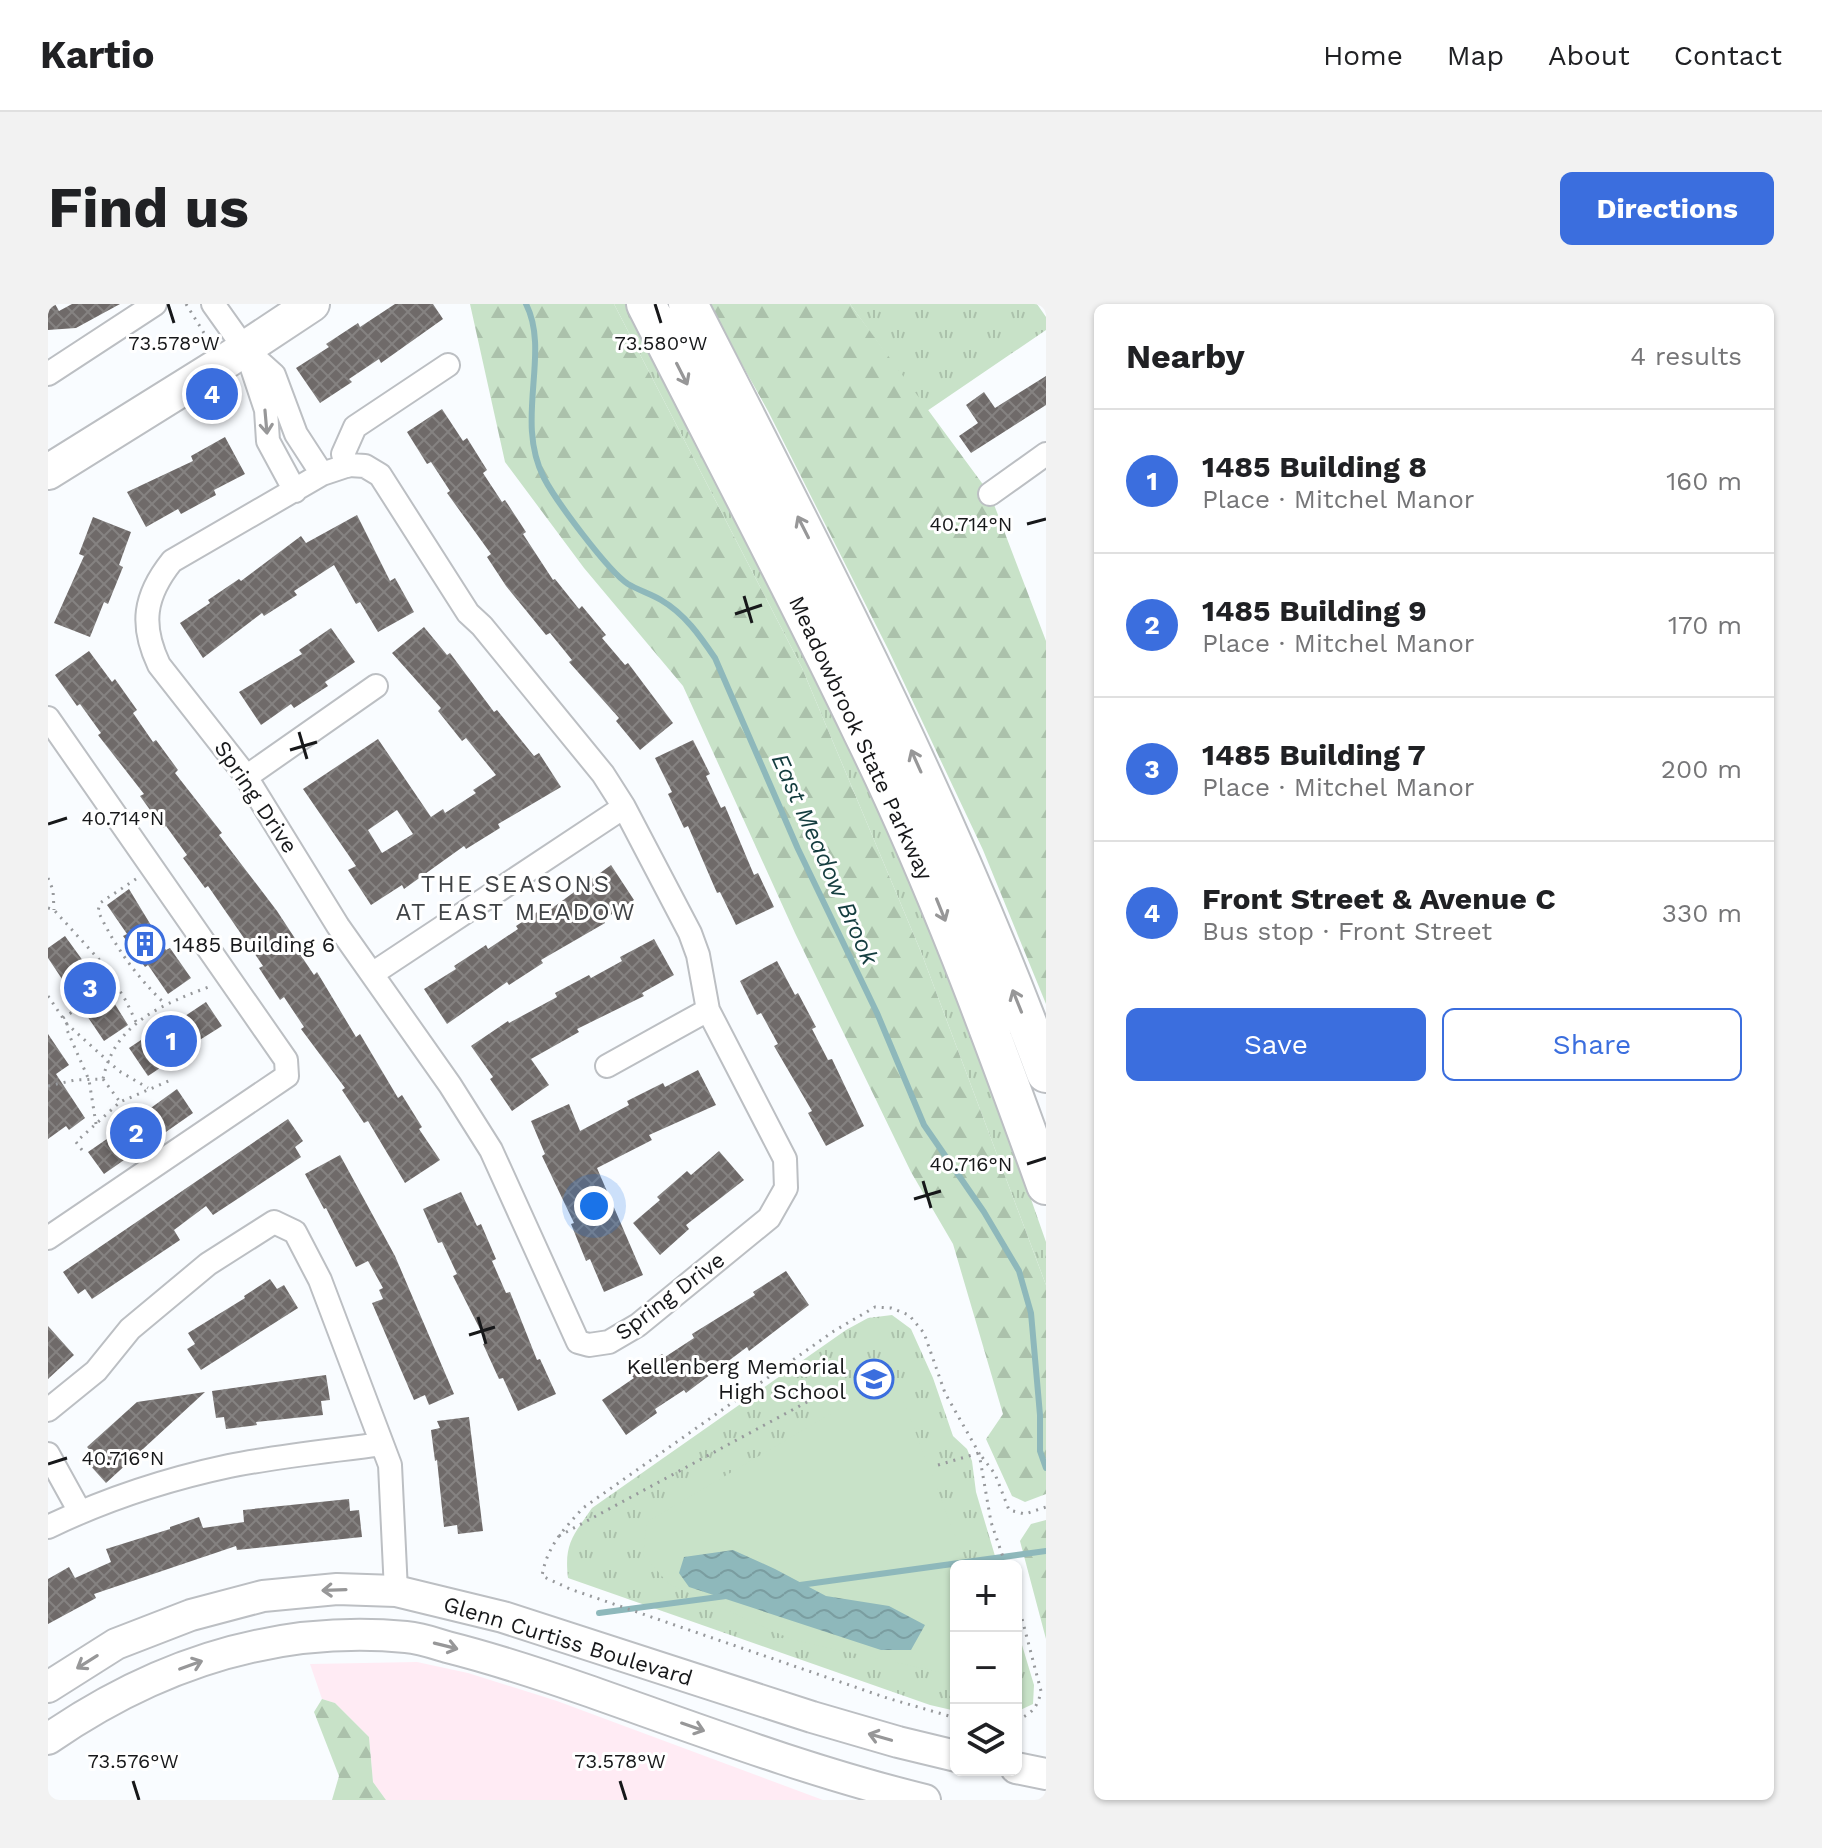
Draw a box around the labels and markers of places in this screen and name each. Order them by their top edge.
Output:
pin: 4 [186,364,238,424]
building icon: 1485 Building 6 [124,923,166,965]
place label: 1485 Building 6 [173,932,335,957]
pin: 3 [64,958,116,1018]
pin: 1 [145,1011,197,1071]
pin: 2 [110,1103,162,1163]
place label: Kellenberg Memorial High School [626,1354,846,1404]
school or university icon: Kellenberg Memorial High School [853,1358,895,1400]

